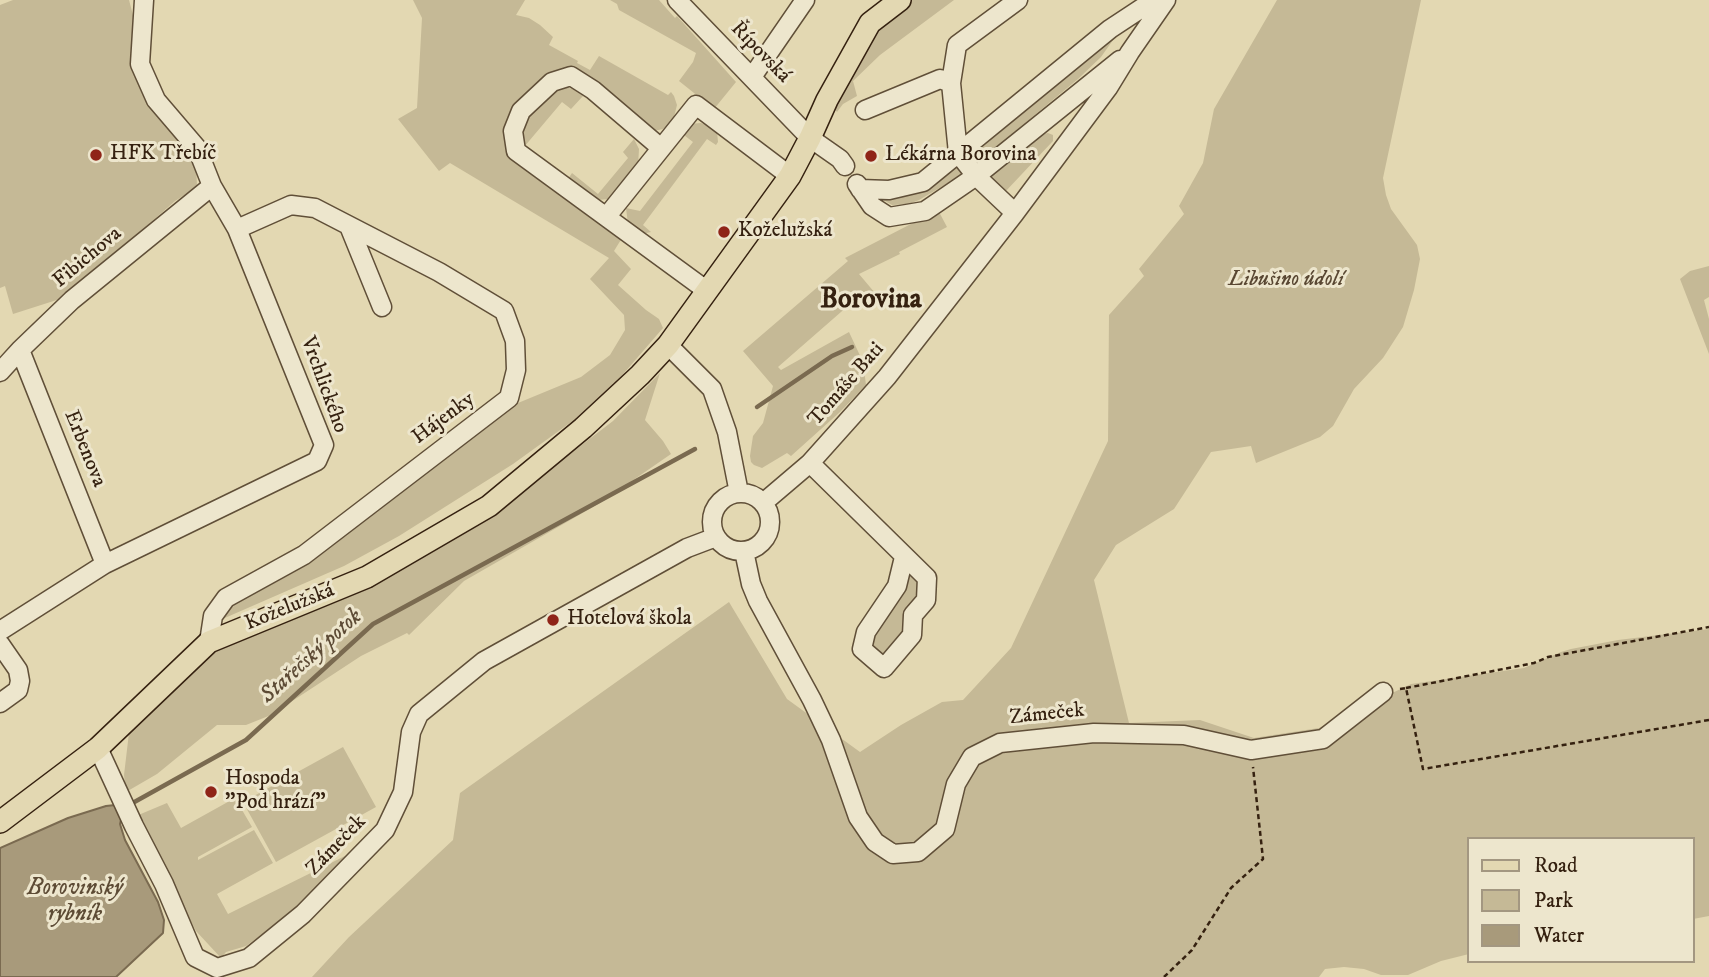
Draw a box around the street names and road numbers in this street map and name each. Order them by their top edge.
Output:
street label: Řípovská [725,17,795,89]
street label: Fibichova [49,222,127,294]
street label: Vrchlického [294,333,352,437]
street label: Tomáše Bati [804,338,890,432]
street label: Hájenky [408,387,480,451]
street label: Erbenova [57,407,111,491]
street label: Koželužská [242,579,338,637]
street label: Zámeček [1008,699,1086,731]
street label: Zámeček [302,810,372,882]

